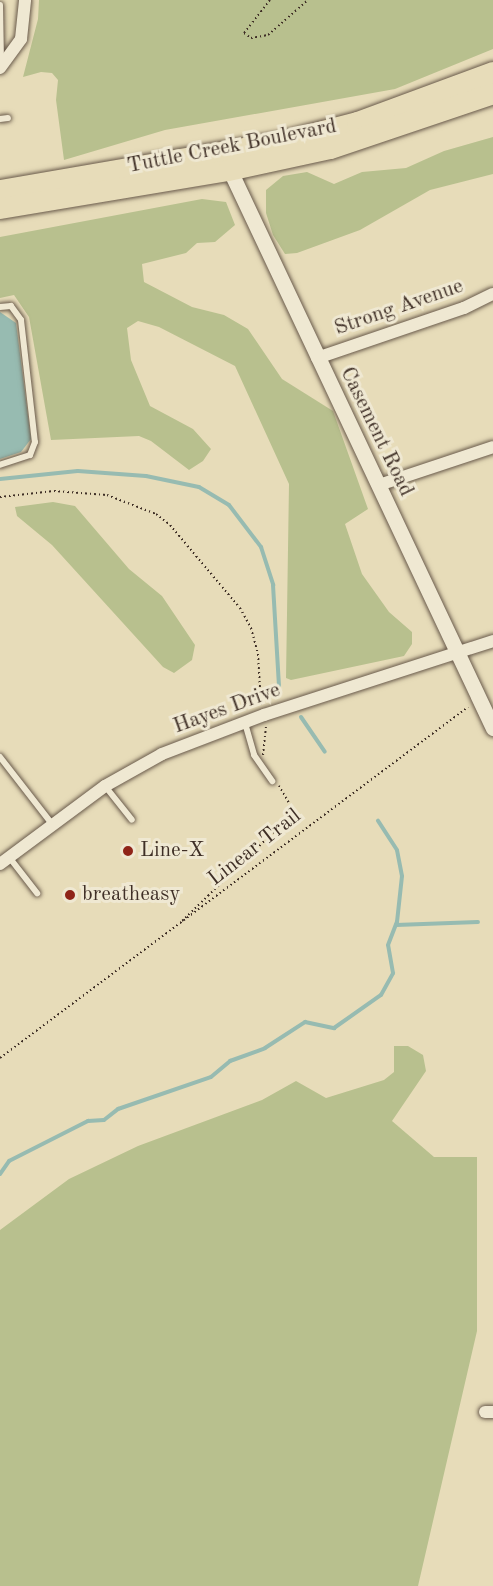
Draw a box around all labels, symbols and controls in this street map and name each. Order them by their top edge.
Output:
street label: Tuttle Creek Boulevard [125,114,339,180]
street label: Strong Avenue [331,274,467,342]
street label: Casement Road [334,363,418,501]
street label: Hayes Drive [170,678,284,740]
street label: Linear Trail [204,804,306,892]
place label: Line-X [140,838,204,864]
marker: Line-X [121,844,135,858]
place label: breatheasy [82,882,180,908]
marker: breatheasy [63,888,77,902]

